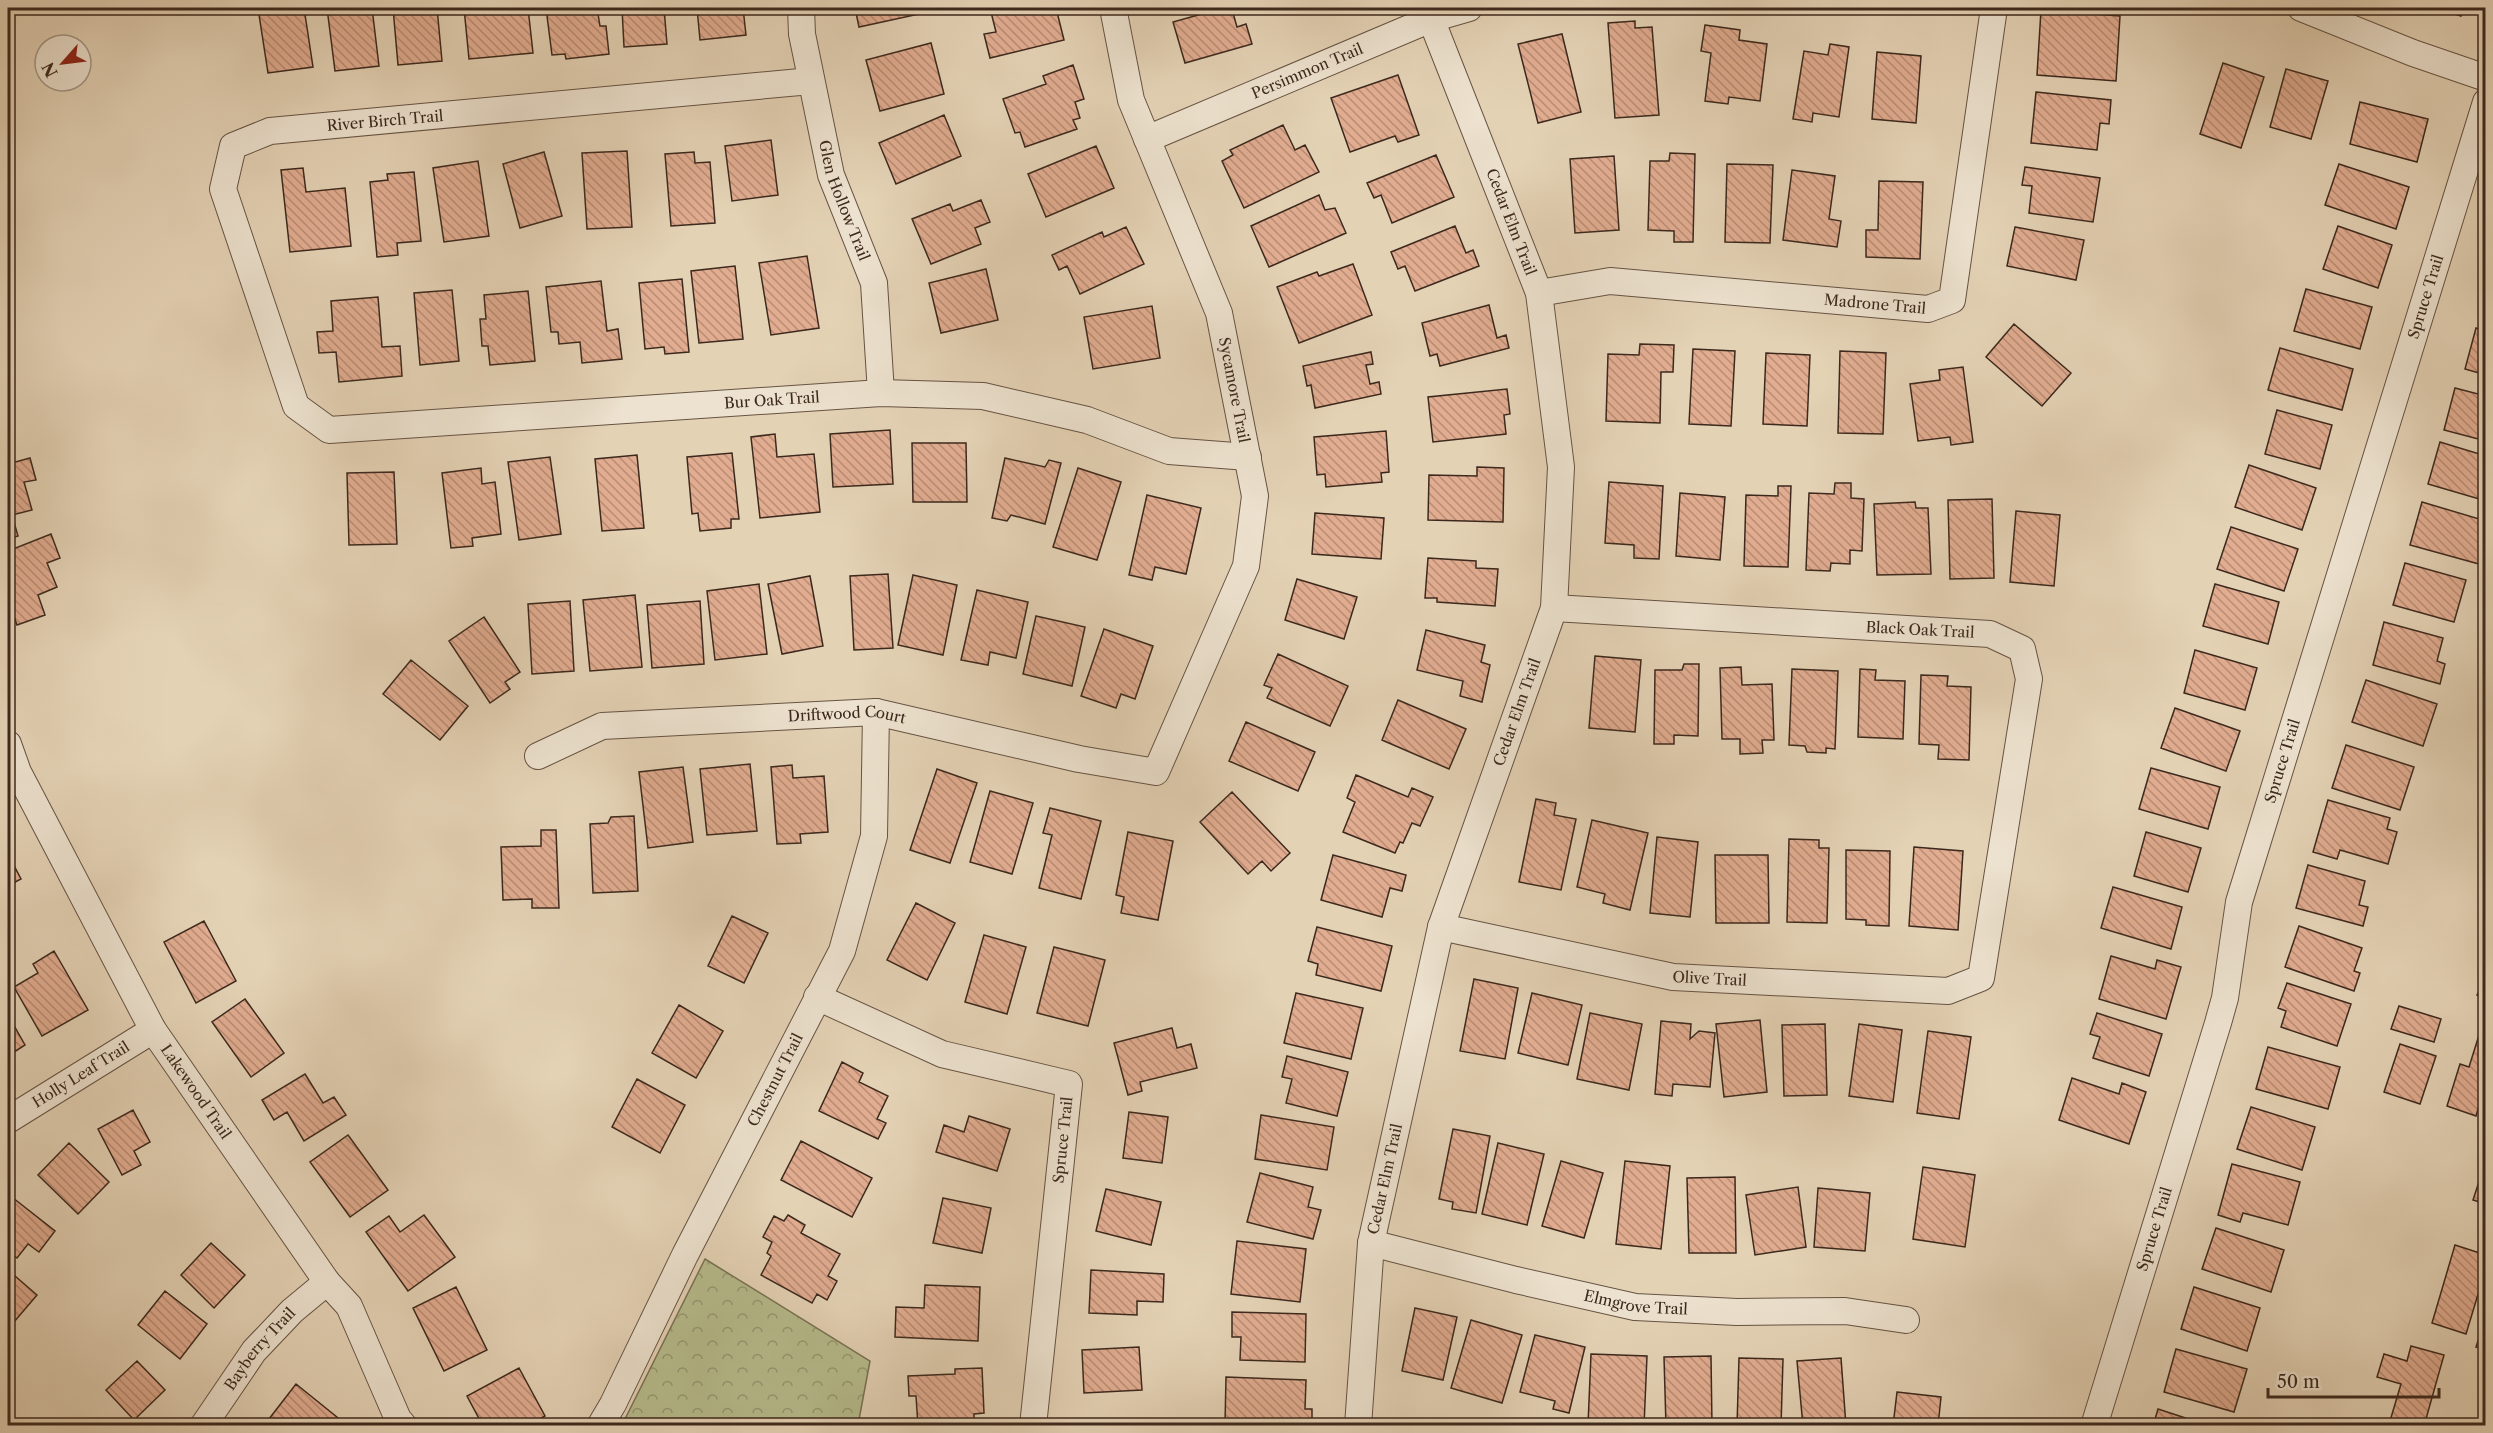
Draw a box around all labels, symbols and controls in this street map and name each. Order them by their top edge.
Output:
north arrow [33,33,93,93]
street label: Persimmon Trail [1249,39,1366,103]
text: N [38,59,62,81]
street label: River Birch Trail [326,106,445,135]
street label: Glen Hollow Trail [815,138,874,264]
street label: Cedar Elm Trail [1482,166,1541,278]
street label: Spruce Trail [2403,252,2447,341]
street label: Madrone Trail [1823,290,1927,318]
street label: Sycamore Trail [1215,335,1254,445]
street label: Bur Oak Trail [723,387,821,412]
street label: Black Oak Trail [1865,617,1975,642]
street label: Cedar Elm Trail [1489,655,1545,768]
street label: Driftwood Court [787,702,908,728]
street label: Spruce Trail [2260,716,2304,805]
street label: Olive Trail [1672,967,1748,990]
street label: Chestnut Trail [743,1030,807,1130]
street label: Holly Leaf Trail [29,1037,133,1112]
street label: Lakewood Trail [157,1041,236,1143]
street label: Spruce Trail [1049,1095,1077,1184]
street label: Cedar Elm Trail [1363,1121,1406,1236]
street label: Spruce Trail [2132,1184,2176,1273]
street label: Elmgrove Trail [1582,1286,1689,1319]
street label: Bayberry Trail [220,1303,300,1394]
scale bar [2268,1361,2439,1399]
text: 50 m [2277,1371,2320,1393]

